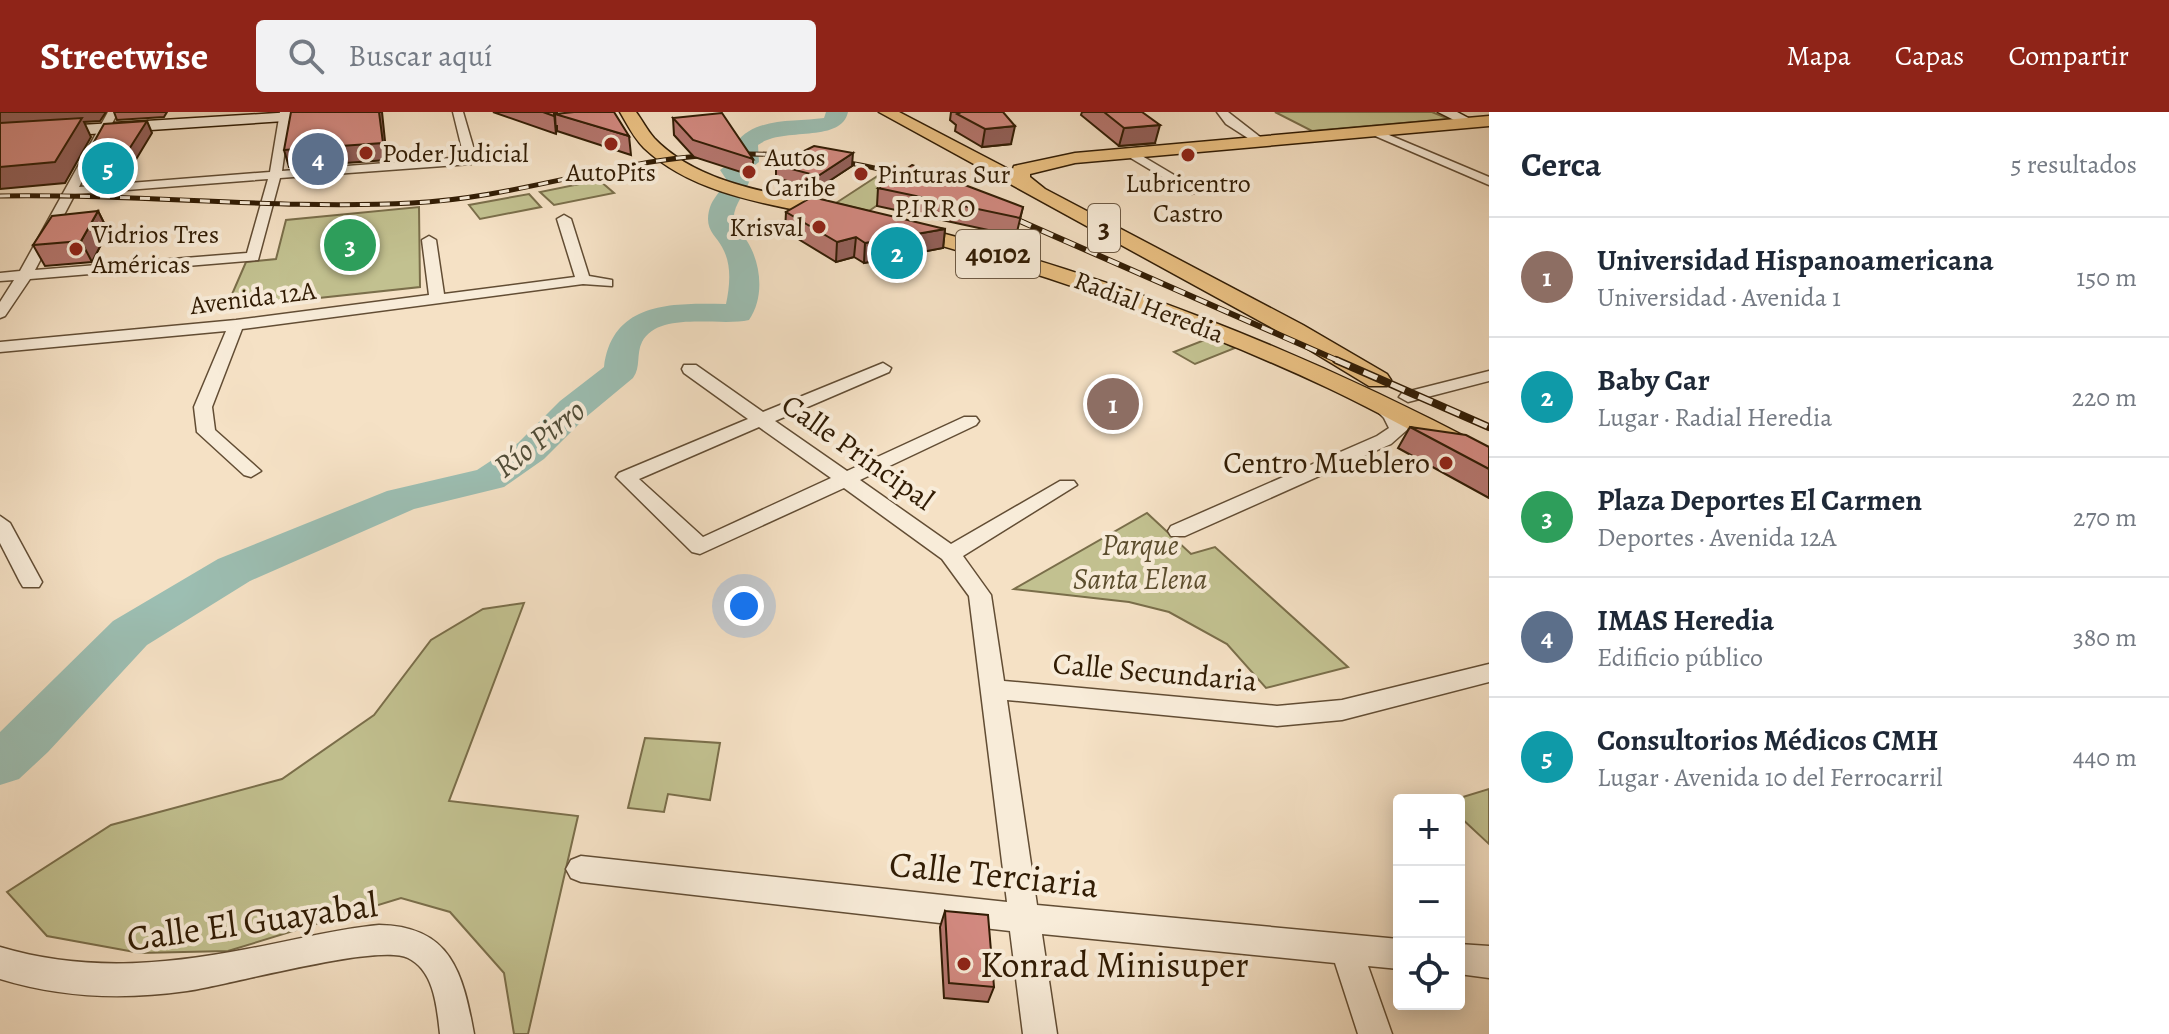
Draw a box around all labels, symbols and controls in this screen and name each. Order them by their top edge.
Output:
search box [256,20,816,92]
text: Streetwise [40,30,208,82]
icon: search [284,34,328,78]
text: Buscar aquí [348,36,492,76]
text: Mapa [1786,37,1851,75]
text: Capas [1895,37,1964,75]
text: Compartir [2008,37,2129,75]
pin: 4 [292,129,344,189]
marker: AutoPits [602,135,620,153]
place label: Poder Judicial [382,136,529,171]
pin: 5 [82,138,134,198]
place label: Autos Caribe [764,140,836,205]
text: Cerca [1521,141,1602,188]
marker: Poder Judicial [357,144,375,162]
marker: Lubricentro Castro [1179,146,1197,164]
text: 5 resultados [2010,147,2137,182]
place label: AutoPits [565,155,656,190]
place label: Pinturas Sur [877,157,1011,192]
marker: Autos Caribe [740,163,758,181]
marker: Pinturas Sur [852,165,870,183]
place label: Lubricentro Castro [1125,166,1251,231]
district label: PIRRO [894,191,978,226]
road number: 3 [1088,204,1120,252]
place label: Krisval [729,210,803,245]
pin: 3 [324,215,376,275]
place label: Vidrios Tres Américas [91,217,219,282]
marker: Krisval [810,218,828,236]
pin: 2 [871,223,923,283]
road number: 40102 [956,230,1040,278]
marker: Vidrios Tres Américas [67,240,85,258]
text: Universidad Hispanoamericana [1597,240,1994,280]
text: 1 [1542,260,1552,295]
text: 150 m [2076,260,2137,295]
street label: Radial Heredia [1069,262,1229,352]
street label: Avenida 12A [187,273,319,323]
text: Universidad · Avenida 1 [1597,280,1841,315]
text: Baby Car [1597,360,1710,400]
pin: 1 [1087,374,1139,434]
text: 2 [1541,380,1553,415]
text: 220 m [2072,380,2137,415]
street label: Calle Principal [774,385,942,519]
water label: Río Pirro [484,388,594,488]
text: Lugar · Radial Heredia [1597,400,1832,435]
place label: Centro Mueblero [1223,443,1430,483]
marker: Centro Mueblero [1437,454,1455,472]
text: Plaza Deportes El Carmen [1597,480,1922,520]
text: 3 [1541,500,1553,535]
text: 270 m [2073,500,2137,535]
text: Deportes · Avenida 12A [1597,520,1836,555]
park label: Parque Santa Elena [1073,525,1207,599]
your location [724,586,764,626]
text: IMAS Heredia [1597,600,1774,640]
text: 4 [1541,620,1553,655]
text: 380 m [2073,620,2137,655]
text: Edificio público [1597,640,1763,675]
street label: Calle Secundaria [1051,643,1259,701]
text: Consultorios Médicos CMH [1597,720,1938,760]
text: 5 [1541,740,1553,775]
text: 440 m [2073,740,2137,775]
text: Lugar · Avenida 10 del Ferrocarril [1597,760,1943,795]
map controls [1393,794,1465,1010]
button: + [1393,794,1465,866]
street label: Calle Terciaria [887,839,1101,909]
button: − [1393,866,1465,938]
street label: Calle El Guayabal [124,879,381,963]
button: locate [1393,938,1465,1010]
place label: Konrad Minisuper [980,940,1249,989]
marker: Konrad Minisuper [955,955,973,973]

